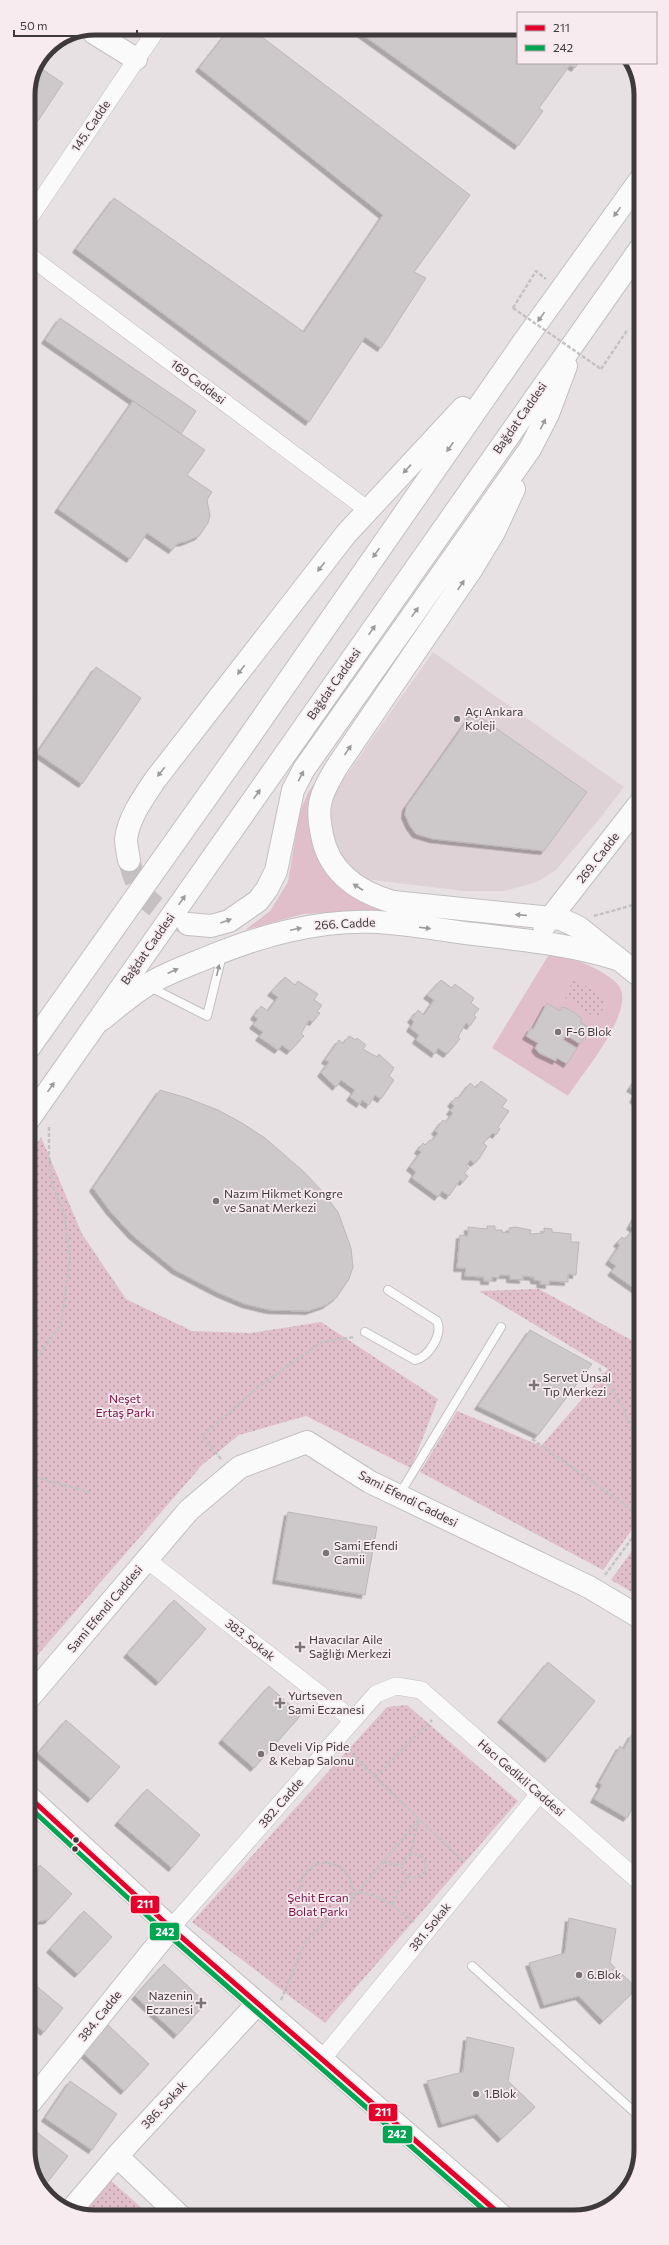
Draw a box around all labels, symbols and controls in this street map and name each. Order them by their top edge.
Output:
scale bar [14,12,137,38]
legend [517,12,657,64]
text: 50 m [20,18,48,32]
text: 211 [553,20,570,34]
text: 242 [553,40,573,54]
street label: 145. Cadde [68,97,112,154]
one-way arrow [613,206,621,217]
one-way arrow [537,312,545,322]
street label: 169 Caddesi [168,356,229,406]
street label: Bağdat Caddesi [489,379,549,456]
one-way arrow [540,418,546,430]
one-way arrow [446,441,454,452]
one-way arrow [402,464,411,474]
one-way arrow [372,548,380,559]
one-way arrow [317,562,325,573]
one-way arrow [457,580,465,590]
one-way arrow [411,607,419,618]
one-way arrow [368,625,376,635]
street label: Bağdat Caddesi [303,645,363,722]
one-way arrow [237,664,246,675]
place label: Açı Ankara Koleji [465,704,523,732]
marker: Açı Ankara Koleji [452,714,462,724]
one-way arrow [344,745,352,755]
one-way arrow [157,767,166,778]
one-way arrow [297,770,304,782]
one-way arrow [253,789,261,799]
street label: 269. Cadde [573,829,621,886]
one-way arrow [353,883,363,891]
one-way arrow [178,895,186,906]
street label: Bağdat Caddesi [117,910,177,987]
one-way arrow [515,912,527,919]
street label: 266. Cadde [314,914,376,932]
one-way arrow [220,918,232,924]
one-way arrow [419,925,431,931]
one-way arrow [290,926,302,932]
one-way arrow [216,963,222,976]
one-way arrow [168,968,179,974]
place label: F-6 Blok [566,1024,612,1038]
marker: F-6 Blok [553,1027,563,1037]
one-way arrow [47,1082,55,1092]
place label: Nazım Hikmet Kongre ve Sanat Merkezi [224,1186,343,1214]
marker: Nazım Hikmet Kongre ve Sanat Merkezi [211,1196,221,1206]
place label: Servet Ünsal Tıp Merkezi [543,1370,611,1398]
marker: Servet Ünsal Tıp Merkezi [528,1379,540,1391]
park label: Neşet Ertaş Parkı [95,1391,155,1419]
street label: Sami Efendi Caddesi [357,1467,460,1529]
place label: Sami Efendi Camii [334,1538,398,1566]
marker: Sami Efendi Camii [321,1548,331,1558]
street label: Sami Efendi Caddesi [64,1562,145,1655]
street label: 383. Sokak [223,1615,279,1663]
place label: Havacılar Aile Sağlığı Merkezi [309,1632,391,1660]
marker: Havacılar Aile Sağlığı Merkezi [294,1641,306,1653]
place label: Yurtseven Sami Eczanesi [288,1688,364,1716]
marker: Yurtseven Sami Eczanesi [275,1698,285,1708]
street label: Hacı Gedikli Caddesi [476,1736,568,1819]
place label: Develi Vip Pide & Kebap Salonu [269,1739,354,1767]
marker: Develi Vip Pide & Kebap Salonu [256,1749,266,1759]
street label: 382. Cadde [255,1775,305,1830]
unlabelled marker [71,1835,81,1845]
unlabelled marker [70,1844,80,1854]
park label: Şehit Ercan Bolat Parkı [287,1890,349,1918]
line badge: 211 [130,1895,160,1914]
text: 211 [137,1897,153,1910]
street label: 381. Sokak [406,1899,453,1953]
line badge: 242 [149,1922,180,1941]
text: 242 [155,1925,175,1938]
place label: 6.Blok [587,1967,622,1981]
marker: 6.Blok [574,1970,584,1980]
street label: 384. Cadde [75,1987,124,2044]
place label: Nazenin Eczanesi [146,1988,193,2016]
marker: Nazenin Eczanesi [196,1998,206,2008]
street label: 386. Sokak [138,2077,189,2131]
place label: 1.Blok [484,2086,517,2100]
marker: 1.Blok [471,2089,481,2099]
line badge: 211 [368,2103,398,2122]
text: 211 [375,2105,391,2118]
line badge: 242 [382,2125,413,2144]
text: 242 [387,2127,407,2140]

